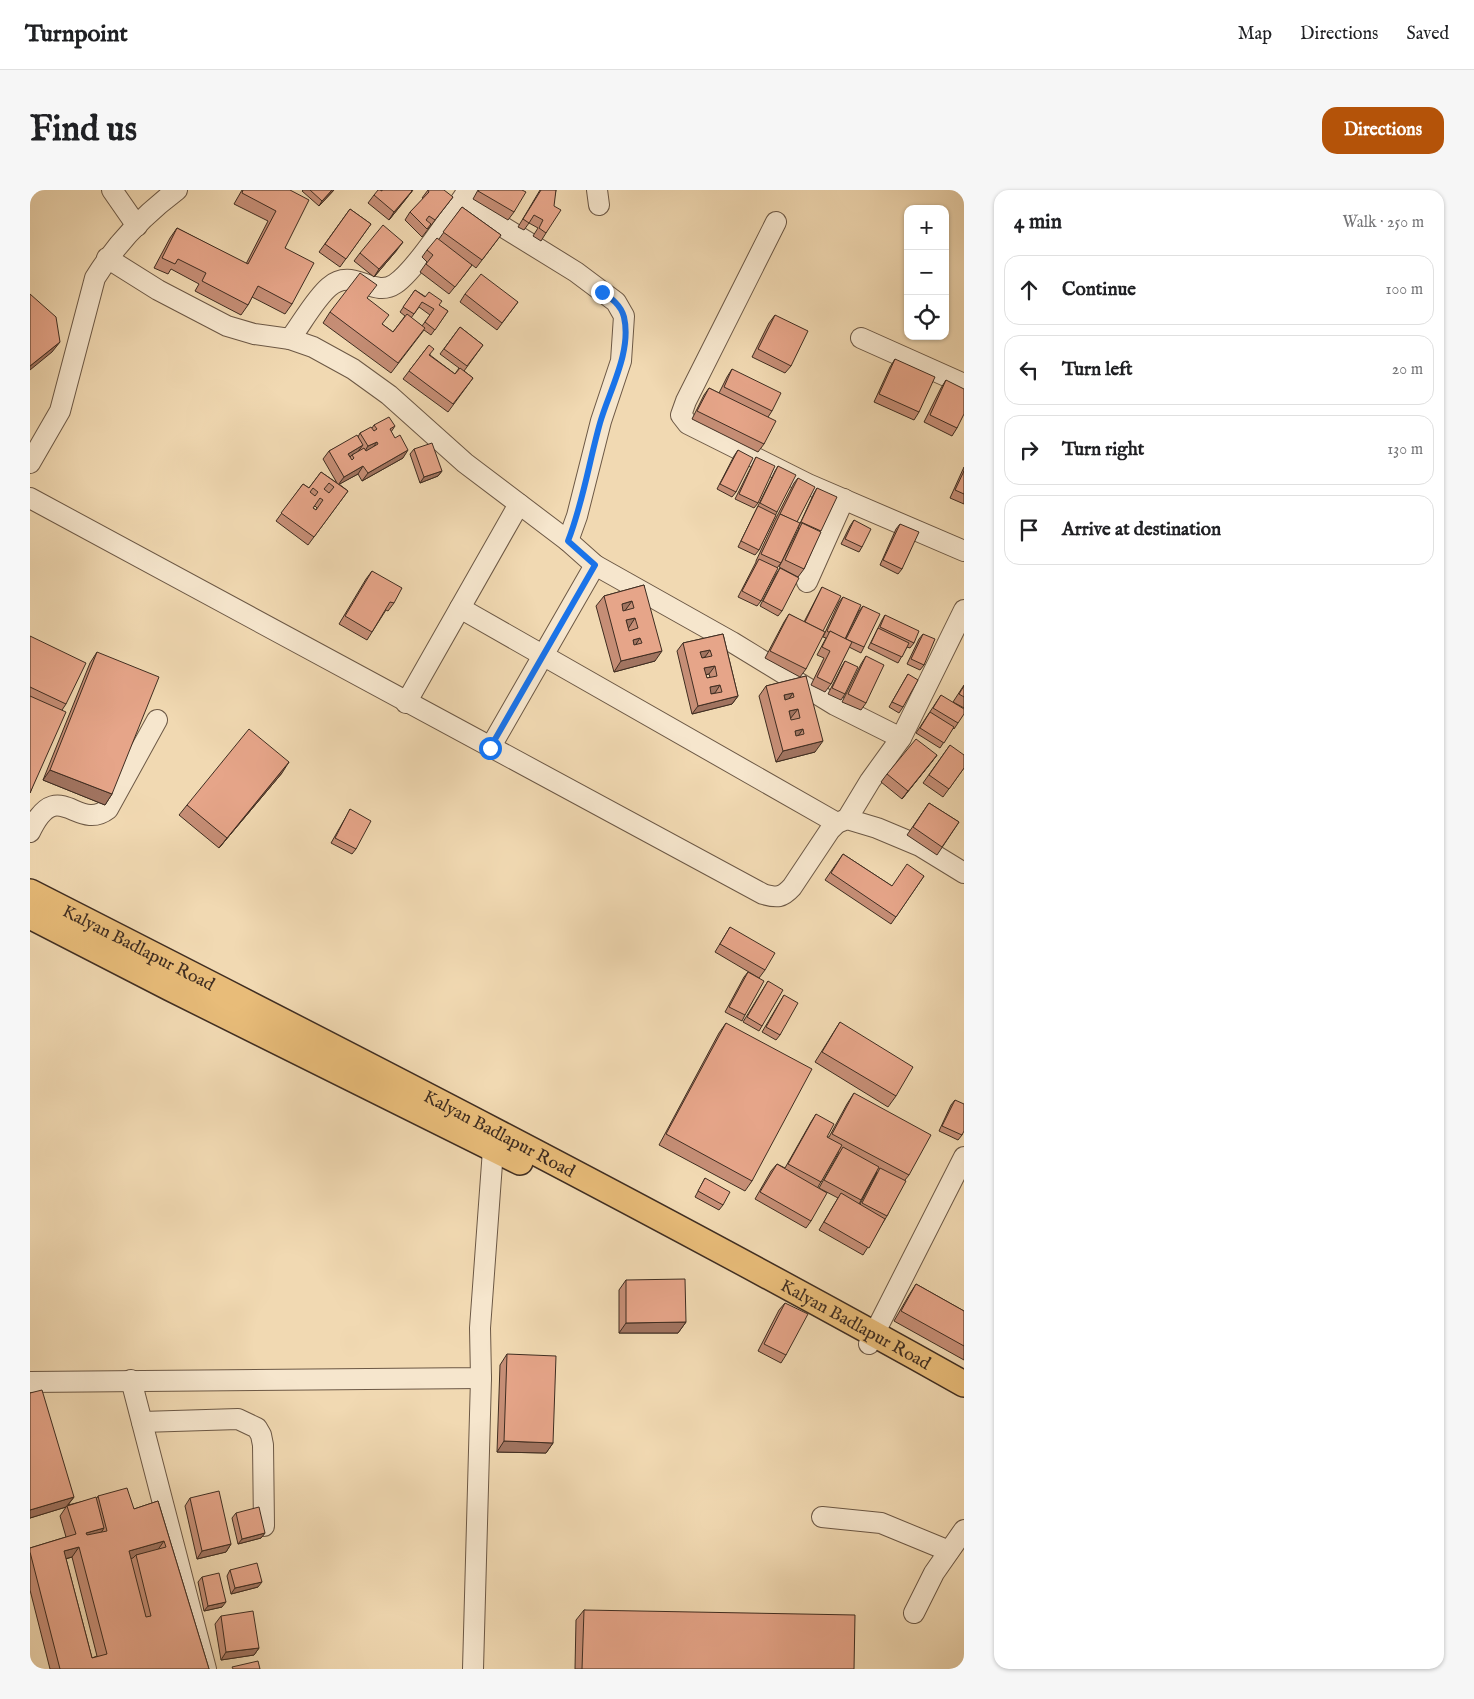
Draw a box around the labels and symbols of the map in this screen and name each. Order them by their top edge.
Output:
route end [591,281,614,304]
route start [479,737,502,760]
street label: Kalyan Badlapur Road [58,900,218,997]
street label: Kalyan Badlapur Road [419,1086,579,1184]
street label: Kalyan Badlapur Road [776,1275,934,1376]

